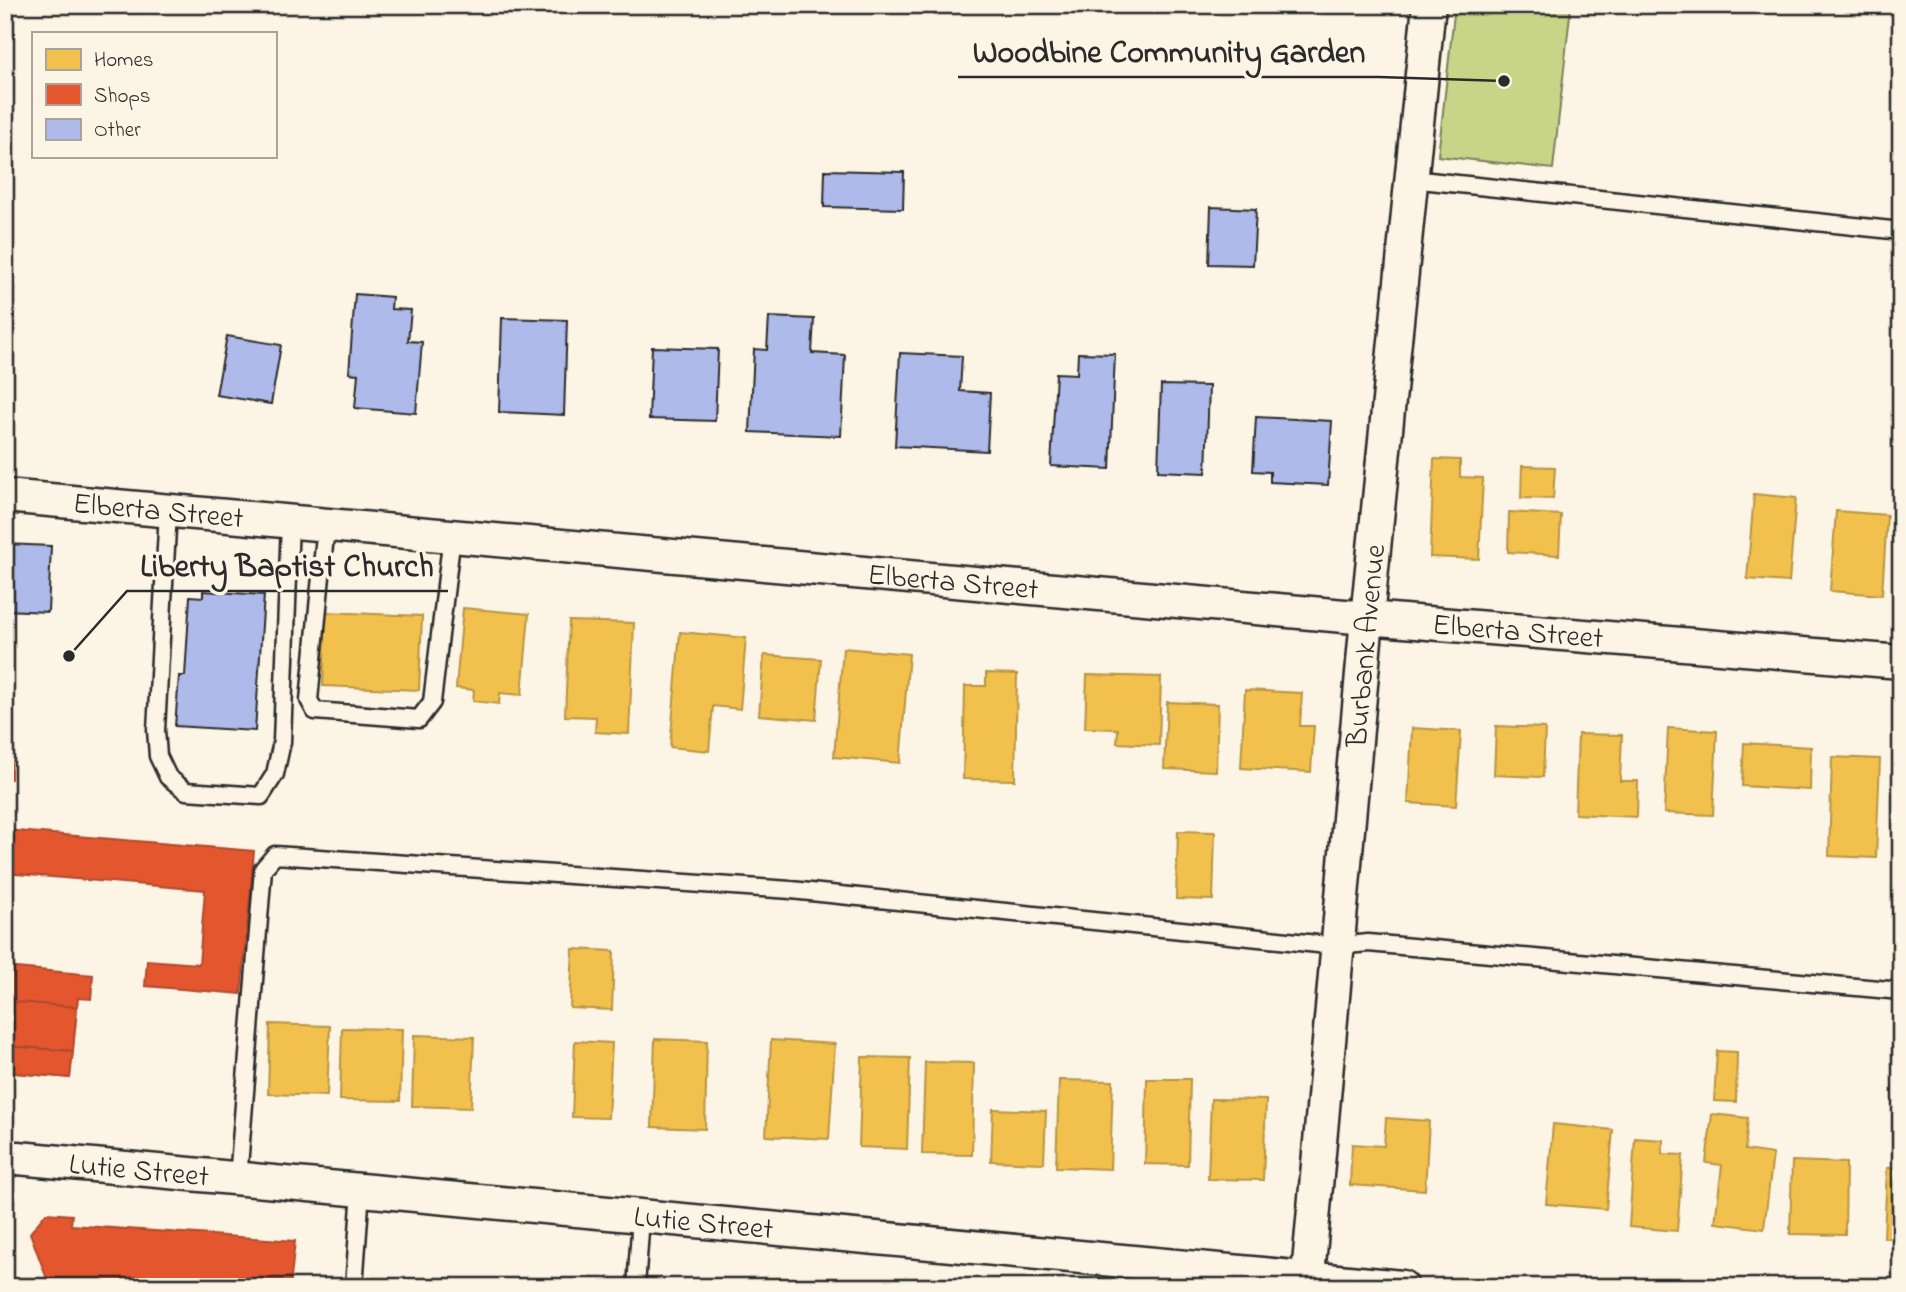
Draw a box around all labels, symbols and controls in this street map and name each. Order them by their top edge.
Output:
callout: Woodbine Community Garden [958,24,1379,77]
text: Woodbine Community Garden [973,31,1365,79]
legend [32,32,276,158]
text: Homes [94,46,154,76]
text: Shops [94,82,151,112]
text: Other [94,116,141,146]
street label: Elberta Street [71,483,245,542]
callout: Liberty Baptist Church [127,538,448,591]
street label: Burbank Avenue [1336,542,1399,750]
text: Liberty Baptist Church [140,545,434,593]
street label: Elberta Street [866,554,1040,613]
street label: Elberta Street [1431,604,1605,662]
street label: Lutie Street [67,1144,211,1201]
street label: Lutie Street [632,1196,775,1253]

